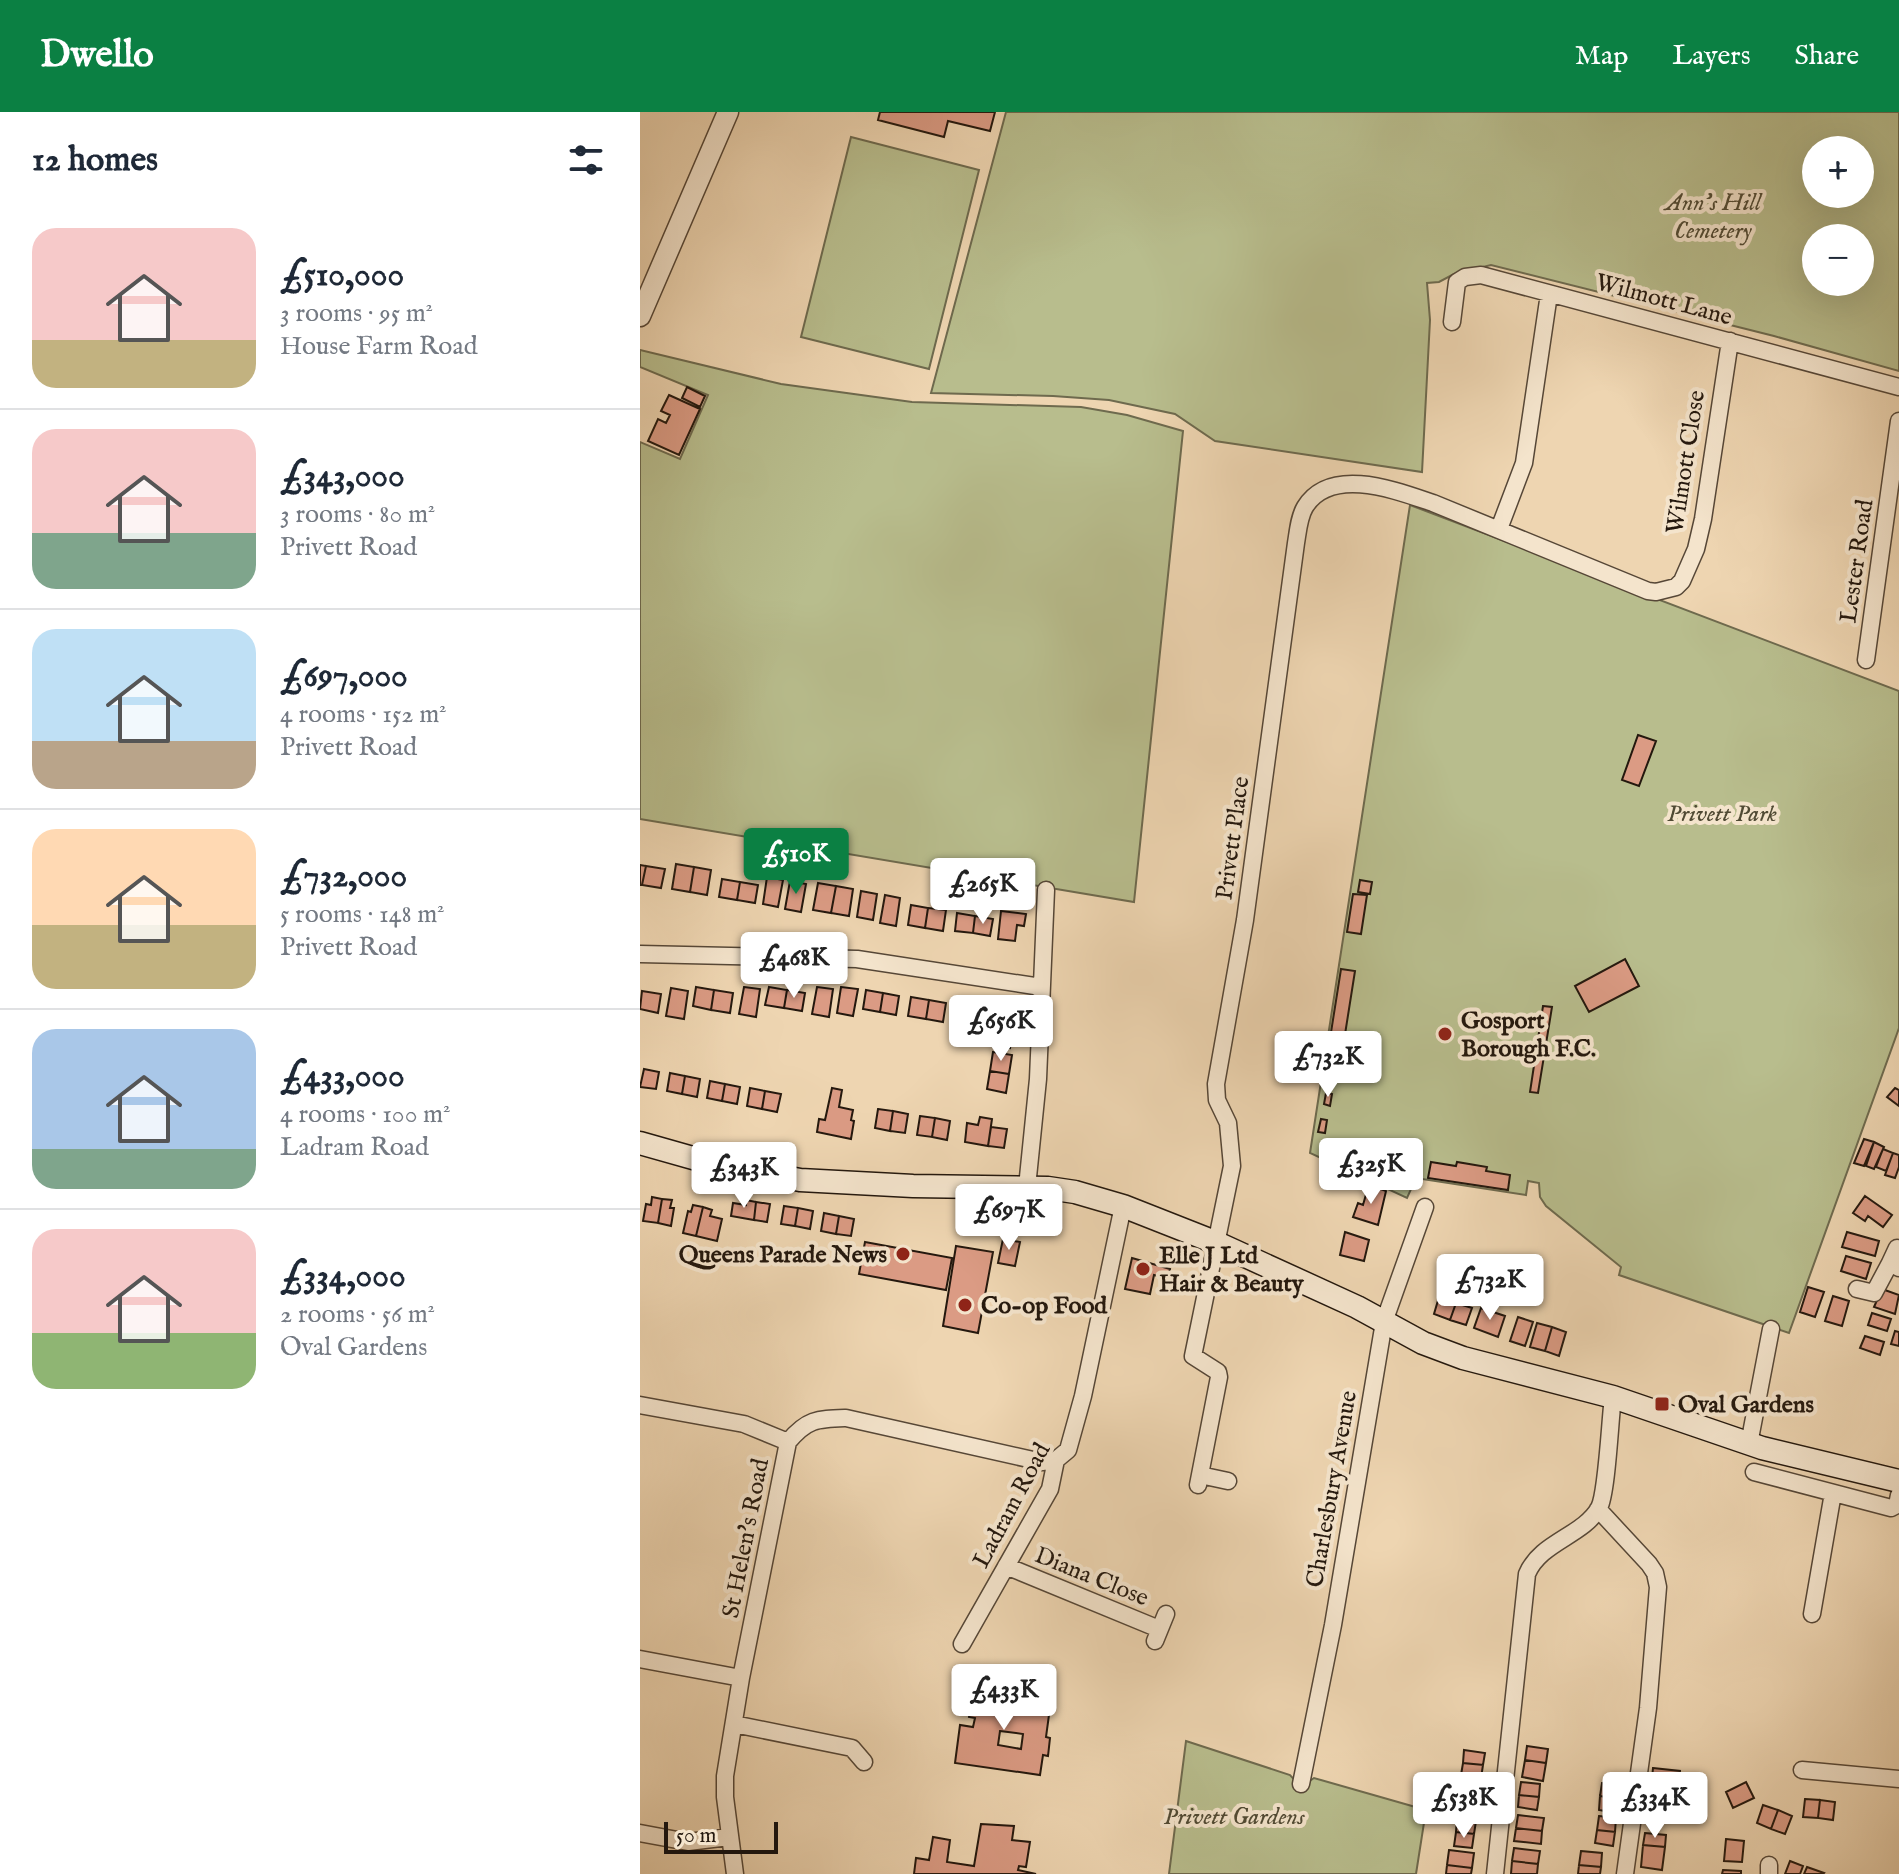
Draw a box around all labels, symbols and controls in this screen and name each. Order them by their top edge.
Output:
text: Dwello [40,32,154,80]
text: Map [1575,39,1628,74]
text: Layers [1672,39,1751,74]
text: Share [1795,39,1859,74]
map controls [1802,136,1874,296]
button: + [1802,136,1874,208]
icon: filters [564,138,608,182]
text: 12 homes [32,139,158,182]
park label: Ann's Hill Cemetery [1662,188,1763,247]
button: − [1802,224,1874,296]
text: £510,000 [280,254,404,297]
icon: home [96,260,192,356]
street label: Wilmott Lane [1592,267,1735,334]
text: 3 rooms · 95 m² [280,297,433,330]
text: House Farm Road [280,330,478,363]
street label: Wilmott Close [1660,388,1713,536]
text: £343,000 [280,455,405,498]
icon: home [96,461,192,557]
street label: Lester Road [1833,497,1882,625]
text: 3 rooms · 80 m² [280,498,435,531]
text: Privett Road [280,531,417,564]
text: £697,000 [280,655,408,698]
icon: home [96,661,192,757]
text: 4 rooms · 152 m² [280,698,447,731]
text: Privett Road [280,731,417,764]
street label: Privett Place [1209,774,1257,902]
park label: Privett Park [1667,799,1777,830]
pin: £510K [740,828,852,896]
text: £510K [762,837,830,870]
text: £732,000 [280,855,407,898]
pin: £265K [927,858,1039,926]
icon: home [96,861,192,957]
text: £265K [948,867,1018,900]
text: 5 rooms · 148 m² [280,898,445,931]
text: Privett Road [280,931,417,964]
pin: £468K [738,932,850,1000]
text: £468K [759,941,829,974]
pin: £656K [945,995,1057,1063]
text: £656K [967,1004,1035,1037]
place label: Gosport Borough F.C. [1461,1006,1596,1065]
marker: Gosport Borough F.C. [1436,1025,1454,1043]
pin: £732K [1272,1031,1384,1099]
text: £732K [1293,1040,1363,1073]
text: £433,000 [280,1055,405,1098]
icon: home [96,1061,192,1157]
text: 4 rooms · 100 m² [280,1098,450,1131]
text: Ladram Road [280,1131,429,1164]
pin: £325K [1315,1138,1427,1206]
pin: £343K [688,1142,800,1210]
text: £325K [1337,1147,1405,1180]
text: £343K [710,1151,778,1184]
pin: £697K [953,1184,1065,1252]
text: £697K [973,1193,1045,1226]
place label: Queens Parade News [679,1240,888,1271]
place label: Elle J Ltd Hair & Beauty [1159,1241,1305,1300]
marker: Queens Parade News [894,1245,912,1263]
pin: £732K [1434,1254,1546,1322]
text: £334,000 [280,1255,406,1298]
marker: Elle J Ltd Hair & Beauty [1134,1260,1152,1278]
icon: home [96,1261,192,1357]
text: £732K [1455,1263,1525,1296]
place label: Co-op Food [981,1291,1108,1322]
marker: Co-op Food [956,1296,974,1314]
text: 2 rooms · 56 m² [280,1298,435,1331]
text: Oval Gardens [280,1331,427,1364]
street label: Charlesbury Avenue [1300,1388,1365,1590]
place label: Oval Gardens [1678,1390,1815,1421]
marker: Oval Gardens [1653,1395,1671,1413]
street label: Ladram Road [966,1438,1058,1574]
street label: St Helen's Road [716,1456,777,1621]
street label: Diana Close [1030,1540,1153,1614]
pin: £433K [948,1664,1060,1732]
text: £433K [970,1673,1038,1706]
pin: £538K [1408,1772,1520,1840]
pin: £334K [1599,1772,1711,1840]
text: £538K [1431,1781,1497,1814]
text: £334K [1621,1781,1689,1814]
park label: Privett Gardens [1163,1802,1306,1833]
scale bar [664,1818,778,1854]
text: 50 m [676,1822,717,1850]

